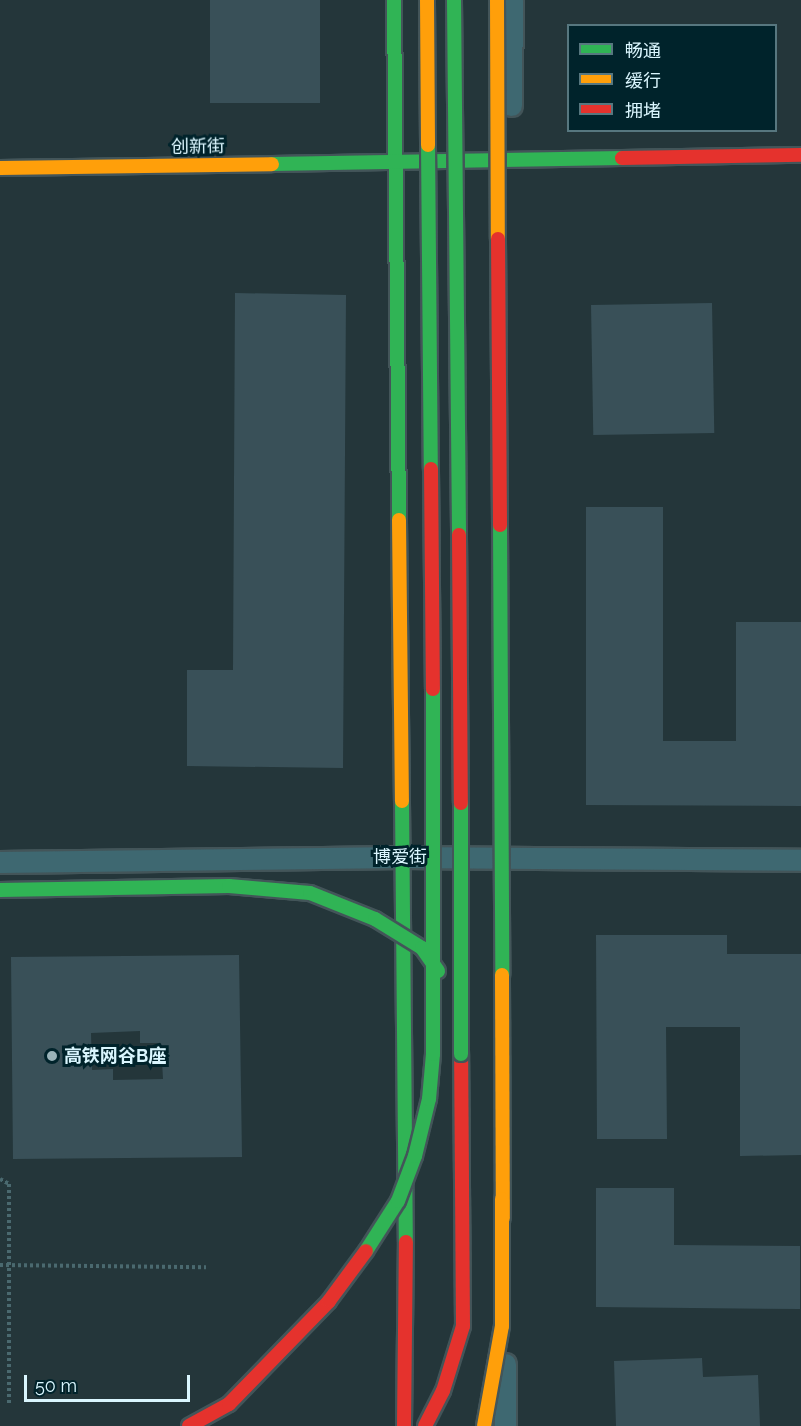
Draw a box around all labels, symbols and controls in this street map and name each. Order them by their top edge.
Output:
legend [567,24,777,132]
text: 畅通 [625,40,661,61]
text: 缓行 [625,70,661,91]
text: 拥堵 [625,100,661,121]
street label: 创新街 [171,136,225,158]
street label: 博爱街 [373,846,427,868]
place label: 高铁网谷B座 [64,1045,166,1067]
marker: 高铁网谷B座 [45,1049,59,1063]
scale bar [27,1363,194,1401]
text: 50 m [35,1375,77,1396]

